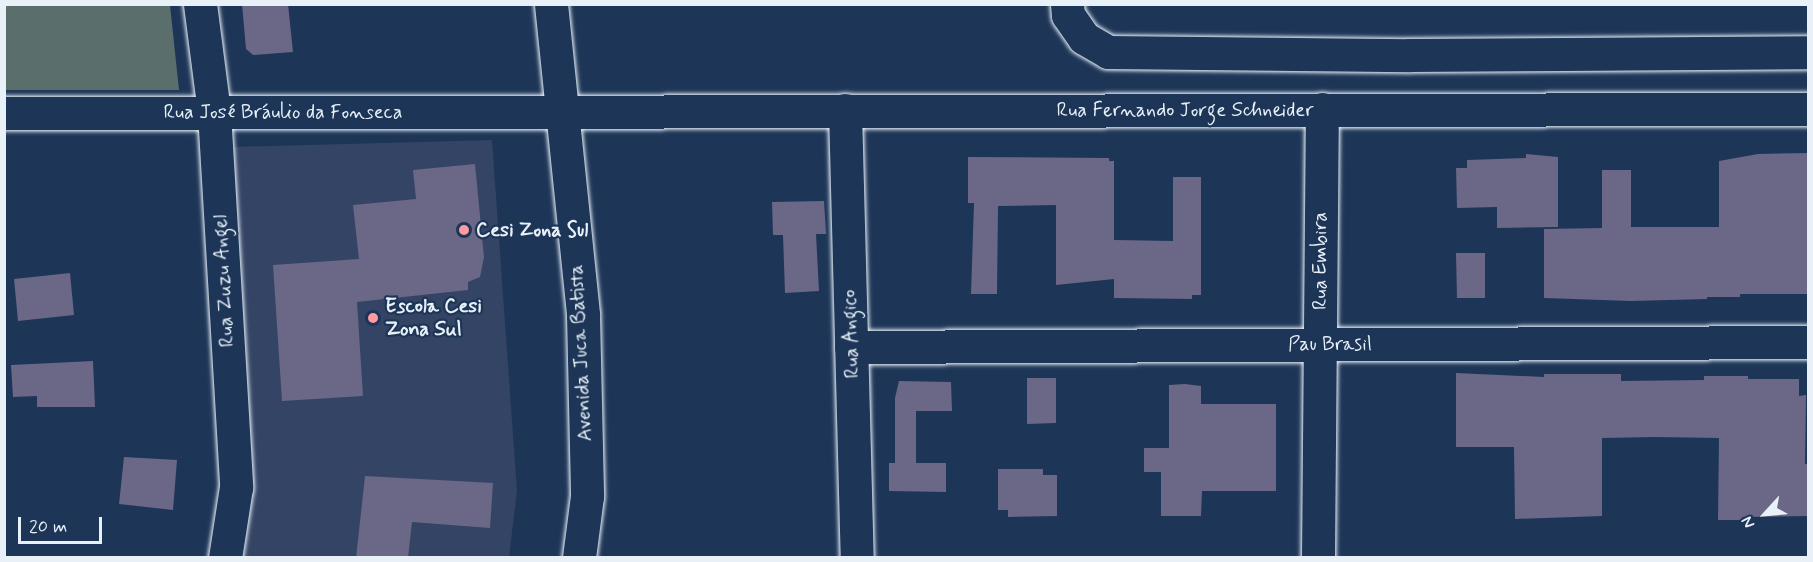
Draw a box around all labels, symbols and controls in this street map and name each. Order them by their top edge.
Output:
street label: Rua Fernando Jorge Schneider [1057,98,1313,122]
street label: Rua José Bráulio da Fonseca [166,100,400,124]
street label: Rua Embira [1308,210,1332,312]
street label: Rua Zuzu Angel [209,216,239,346]
place label: Cesi Zona Sul [476,218,594,242]
marker: Cesi Zona Sul [457,223,471,237]
street label: Avenida Juca Batista [564,264,598,442]
street label: Rua Angico [837,289,865,379]
place label: Escola Cesi Zona Sul [385,294,482,341]
marker: Escola Cesi Zona Sul [366,311,380,325]
street label: Pau Brasil [1289,332,1371,356]
north arrow [1735,484,1795,544]
scale bar [21,505,105,543]
text: N [1737,513,1760,532]
text: 20 m [29,515,67,539]

